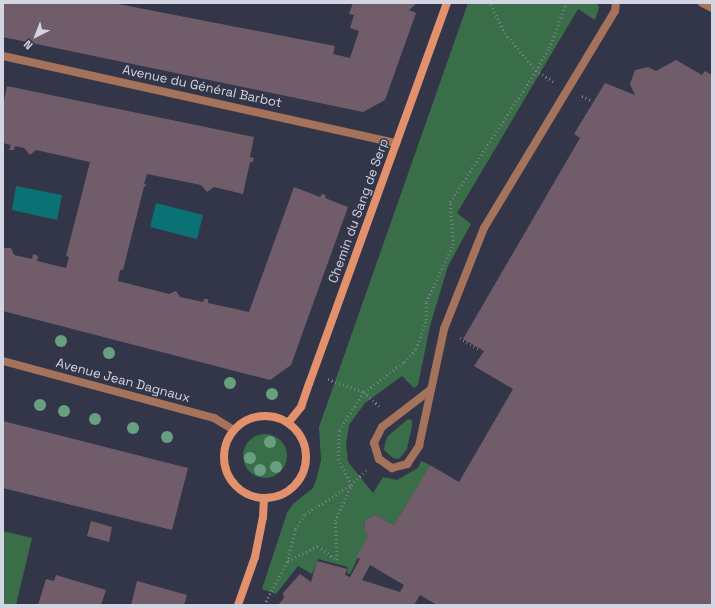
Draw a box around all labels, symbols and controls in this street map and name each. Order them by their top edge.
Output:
north arrow [16,16,56,56]
text: N [21,37,35,53]
street label: Avenue du Général Barbot [121,62,283,112]
street label: Chemin du Sang de Serp [326,137,392,285]
street label: Avenue Jean Dagnaux [54,356,192,406]

